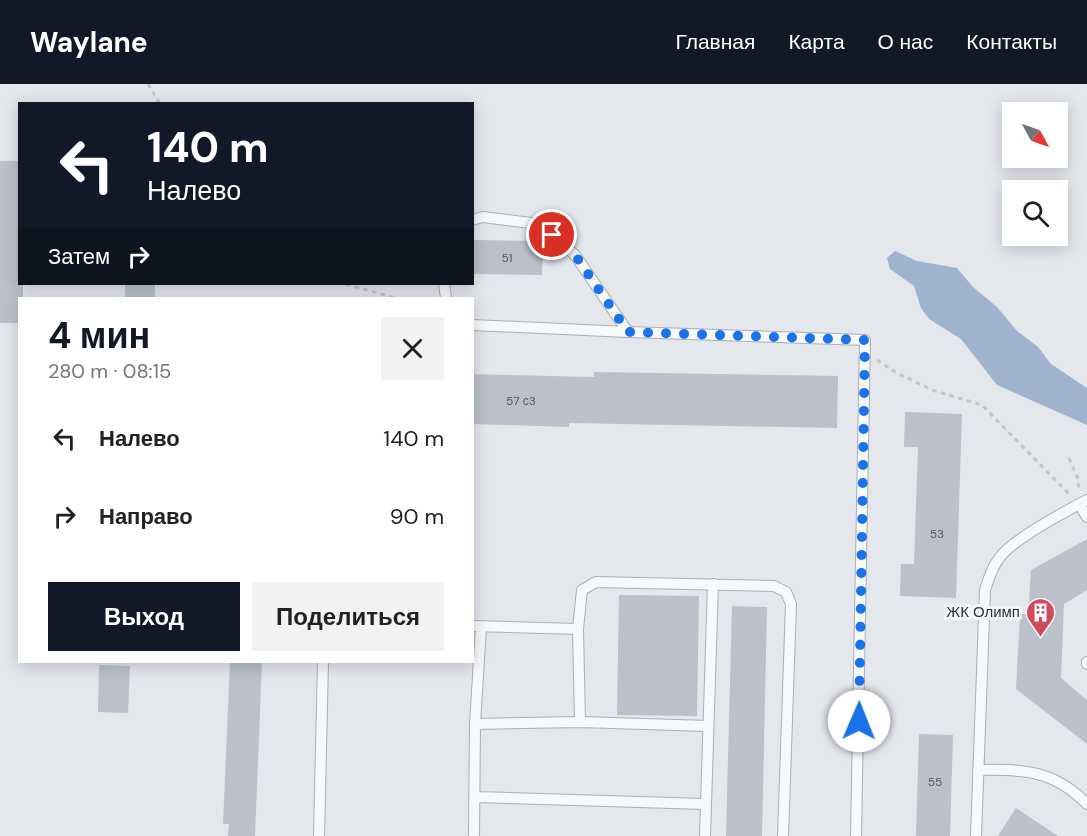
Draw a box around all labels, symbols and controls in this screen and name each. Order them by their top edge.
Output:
text: Waylane [30,24,148,61]
text: Главная [675,28,755,56]
text: Карта [788,28,845,56]
text: О нас [878,28,933,56]
text: Контакты [966,28,1057,56]
north arrow [1002,102,1068,168]
map controls [1002,102,1068,246]
text: 140 m [147,120,269,175]
icon: left [48,126,126,204]
text: Налево [147,173,241,208]
button: search [1002,180,1068,246]
pin [526,209,577,260]
icon: arrive [535,218,568,251]
icon: right [122,240,155,273]
text: Затем [48,242,110,271]
house number: 51 [501,250,513,266]
text: 4 мин [48,312,150,359]
button: close [381,317,444,380]
text: 280 m · 08:15 [48,358,171,384]
house number: 57 с3 [506,393,536,409]
icon: left [48,422,81,455]
text: Налево [99,424,180,453]
text: 140 m [383,424,444,453]
icon: right [48,500,81,533]
text: Направо [99,502,193,531]
text: 90 m [390,502,444,531]
house number: 53 [930,526,944,542]
button: Выход [48,582,240,651]
button: Поделиться [252,582,444,651]
building icon: ЖК Олимп [1025,596,1057,638]
place label: ЖК Олимп [946,602,1020,622]
position arrow [827,689,891,753]
house number: 55 [928,774,942,790]

